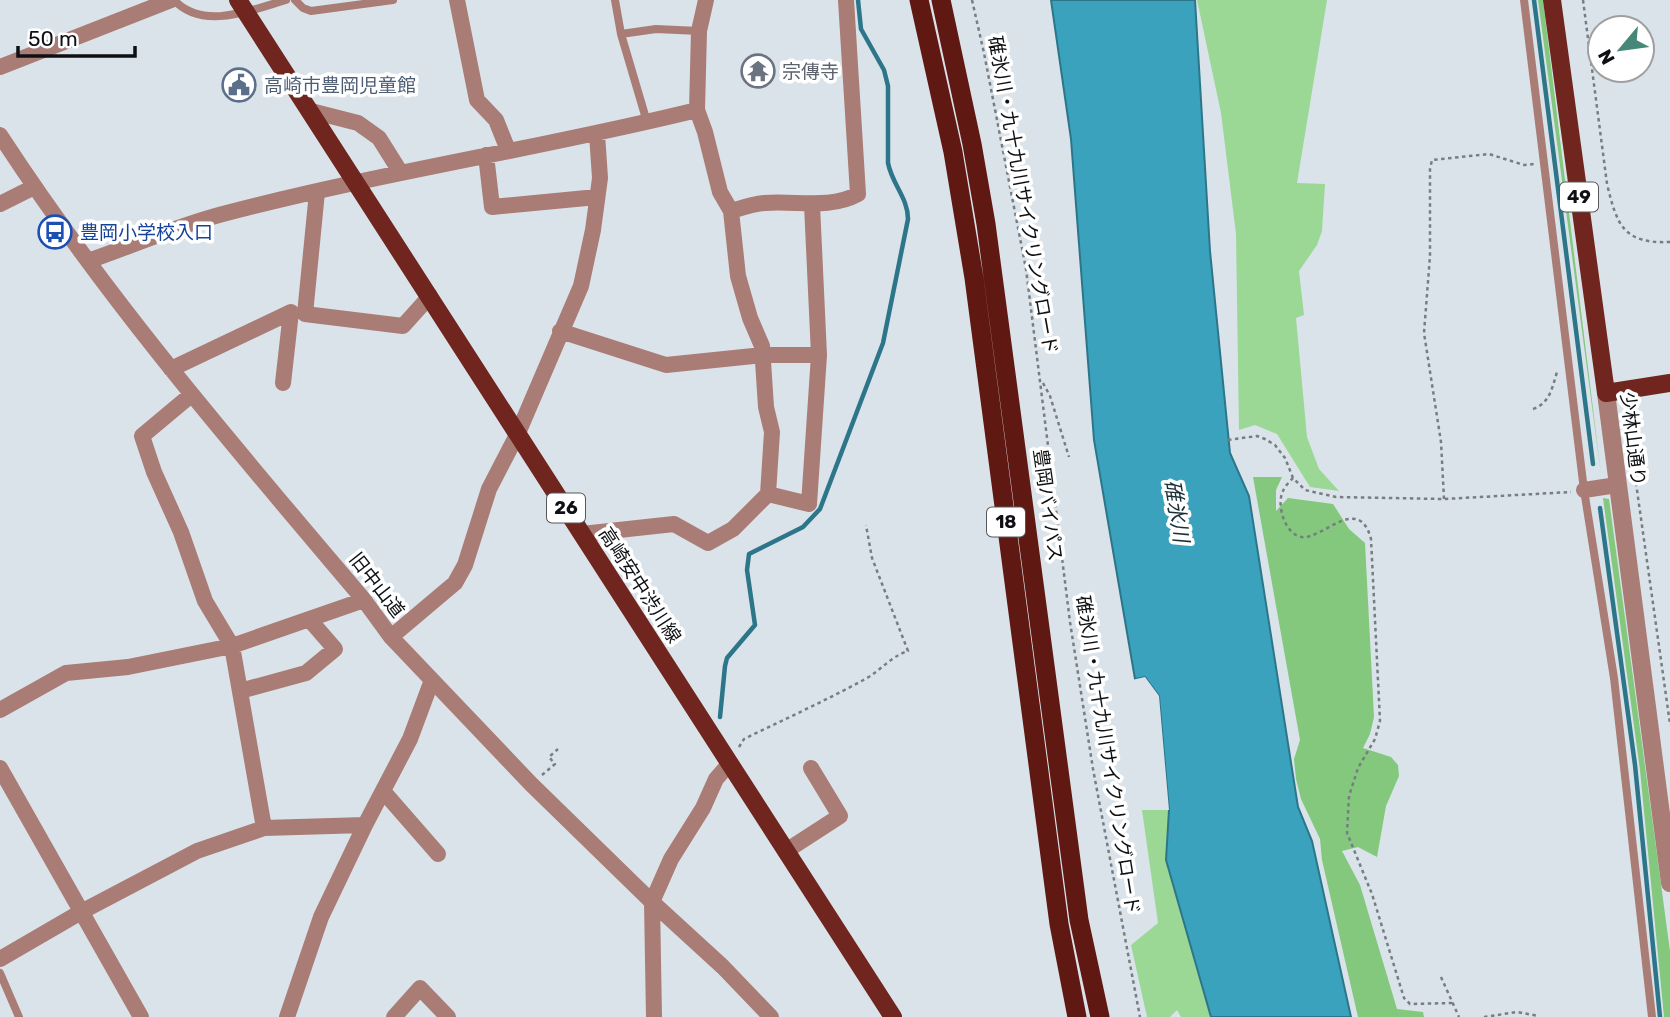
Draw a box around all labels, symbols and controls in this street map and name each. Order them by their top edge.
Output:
scale bar [18,14,135,58]
north arrow [1586,14,1656,84]
text: 50 m [28,26,78,51]
street label: 碓氷川・九十九川サイクリングロード [984,34,1062,356]
text: N [1593,45,1620,69]
temple icon: 宗傳寺 [739,52,777,90]
place label: 宗傳寺 [782,60,839,83]
public building icon: 高崎市豊岡児童館 [220,66,258,104]
place label: 高崎市豊岡児童館 [264,74,416,97]
road number: 49 [1560,182,1598,212]
bus stop icon: 豊岡小学校入口 [36,213,74,251]
place label: 豊岡小学校入口 [80,221,213,244]
street label: 少林山通り [1616,390,1650,488]
street label: 豊岡バイパス [1029,447,1067,563]
water label: 碓氷川 [1160,478,1195,546]
road number: 26 [547,494,585,522]
road number: 18 [987,508,1025,536]
street label: 高崎安中渋川線 [594,523,686,647]
street label: 旧中山道 [345,548,409,622]
street label: 碓氷川・九十九川サイクリングロード [1071,594,1145,916]

